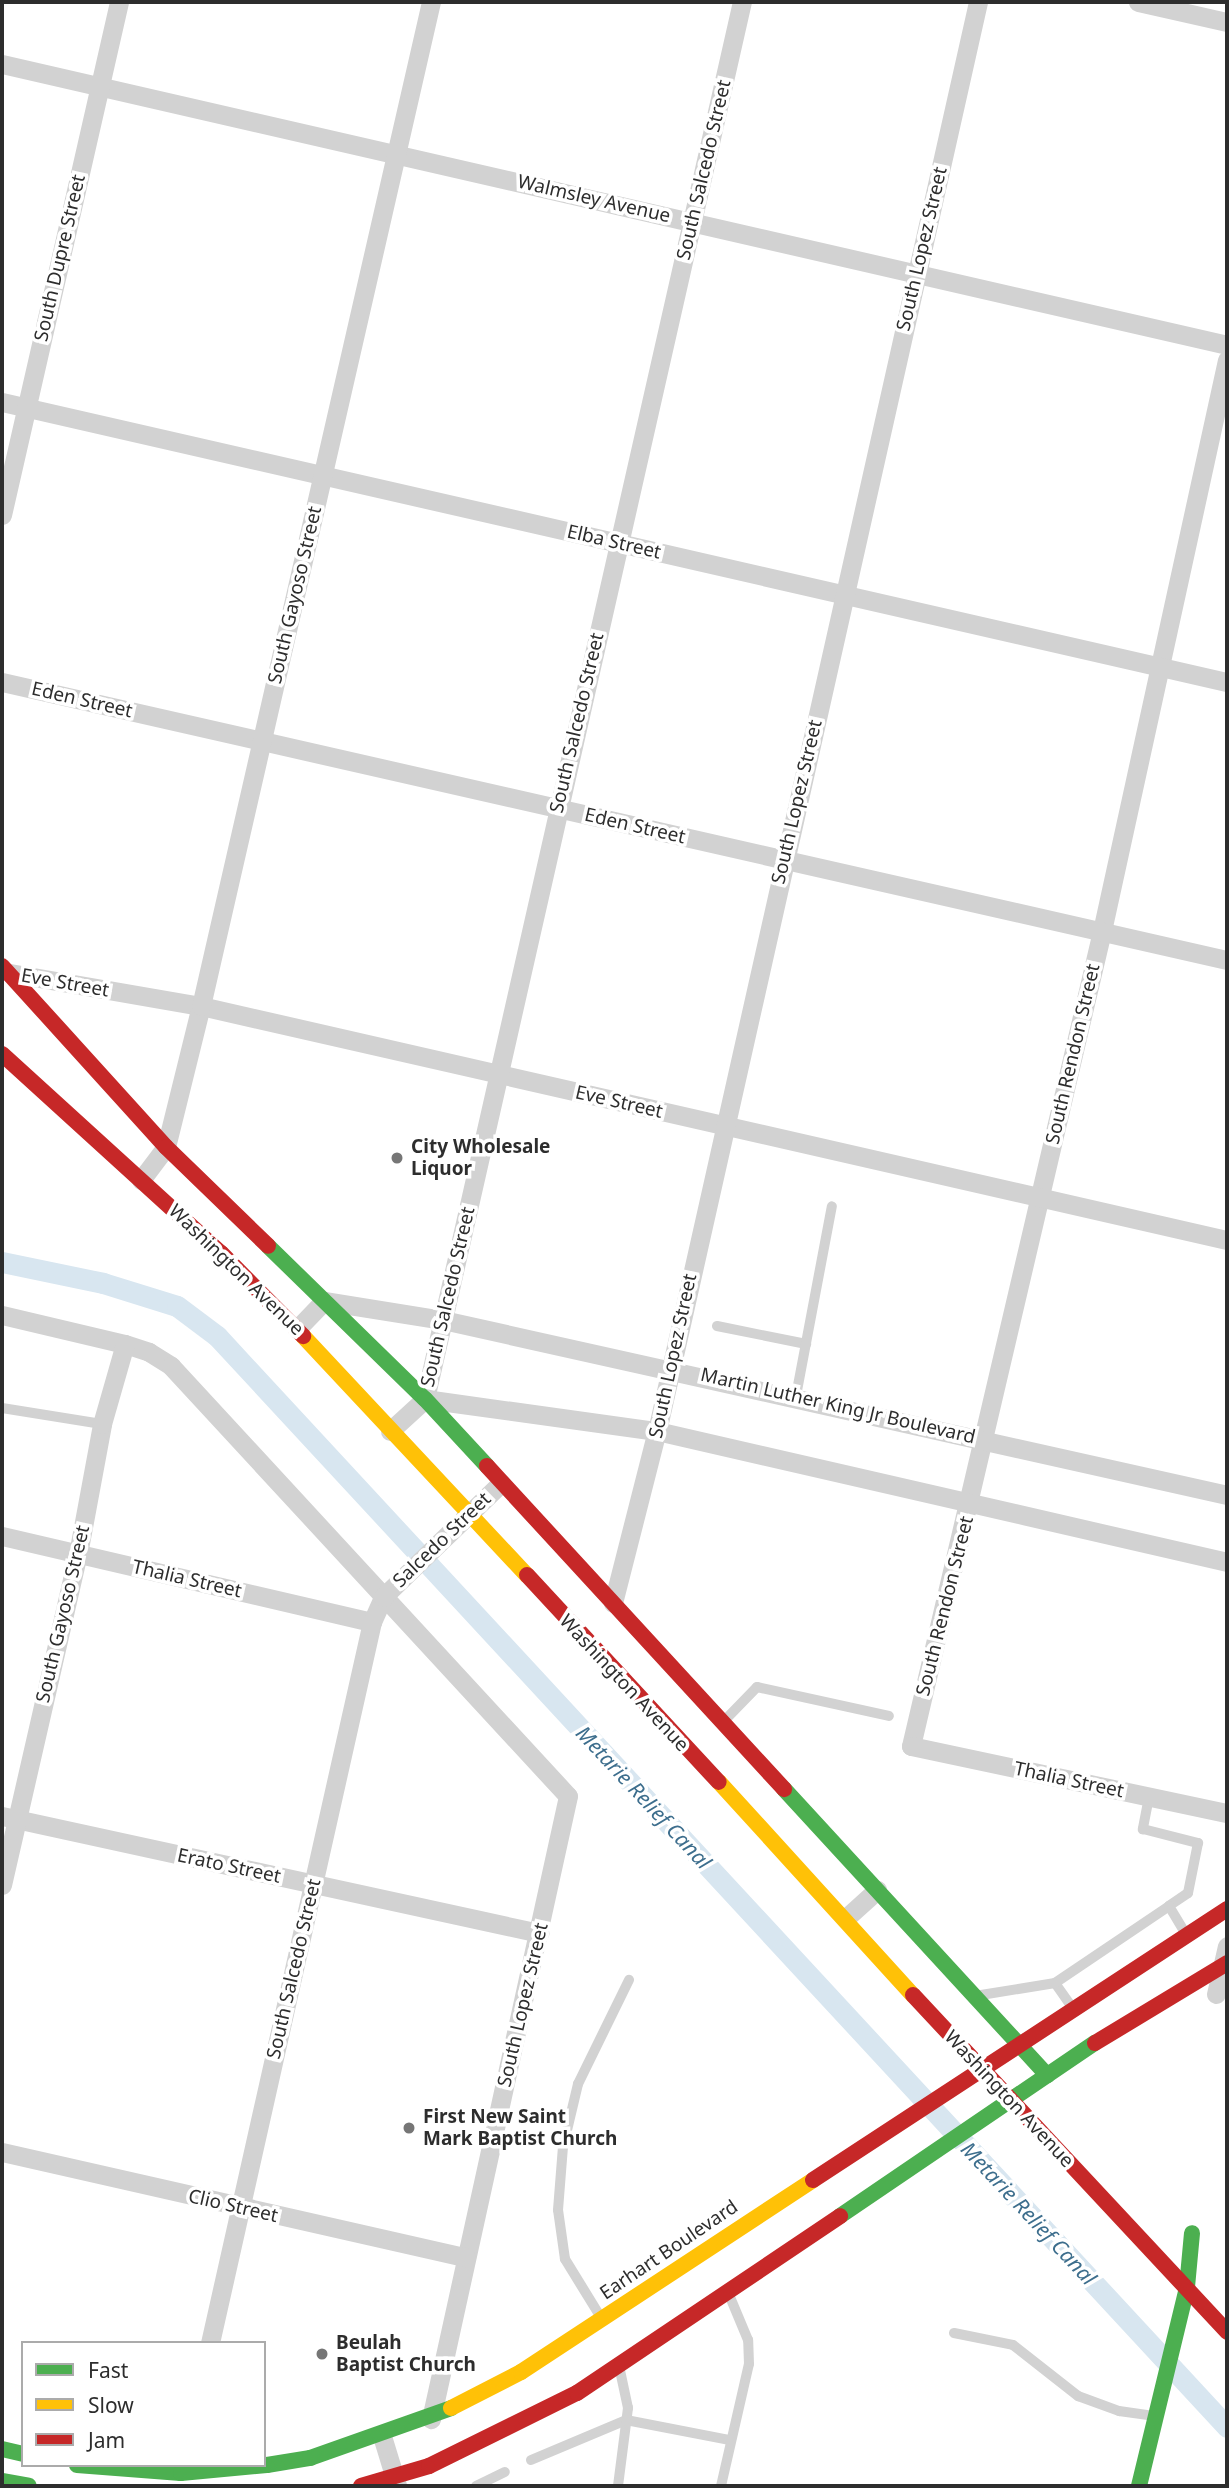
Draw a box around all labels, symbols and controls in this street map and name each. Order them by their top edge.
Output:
street label: South Salcedo Street [672,78,736,262]
street label: South Lopez Street [892,165,952,333]
street label: Walmsley Avenue [515,170,673,228]
street label: South Dupre Street [30,172,90,344]
street label: South Gayoso Street [263,504,327,686]
street label: Elba Street [565,520,663,564]
street label: South Salcedo Street [545,631,609,815]
street label: Eden Street [29,677,135,723]
street label: South Lopez Street [767,718,827,886]
street label: Eden Street [582,803,688,849]
street label: South Rendon Street [1041,962,1105,1146]
street label: Eve Street [19,964,111,1002]
street label: Eve Street [573,1081,665,1123]
place label: City Wholesale Liquor [411,1136,550,1180]
marker: City Wholesale Liquor [389,1150,405,1166]
street label: Washington Avenue [164,1200,308,1340]
street label: South Salcedo Street [416,1205,480,1389]
street label: South Lopez Street [644,1272,702,1440]
street label: Martin Luther King Jr Boulevard [698,1363,978,1449]
street label: Salcedo Street [388,1488,496,1592]
street label: South Rendon Street [912,1514,978,1698]
street label: South Gayoso Street [31,1523,95,1705]
street label: Thalia Street [130,1555,244,1603]
street label: Washington Avenue [555,1610,693,1756]
water label: Metarie Relief Canal [571,1720,717,1874]
street label: Thalia Street [1012,1757,1126,1803]
street label: Erato Street [175,1844,283,1888]
street label: South Salcedo Street [262,1877,326,2061]
street label: South Lopez Street [493,1921,553,2089]
street label: Washington Avenue [940,2026,1078,2172]
place label: First New Saint Mark Baptist Church [423,2106,617,2150]
marker: First New Saint Mark Baptist Church [401,2120,417,2136]
water label: Metarie Relief Canal [956,2136,1102,2290]
street label: Clio Street [186,2185,280,2227]
street label: Earhart Boulevard [596,2195,742,2305]
place label: Beulah Baptist Church [336,2332,476,2376]
legend [21,2341,266,2467]
marker: Beulah Baptist Church [314,2346,330,2362]
text: Fast [88,2356,128,2384]
text: Slow [88,2391,134,2419]
text: Jam [88,2426,125,2454]

